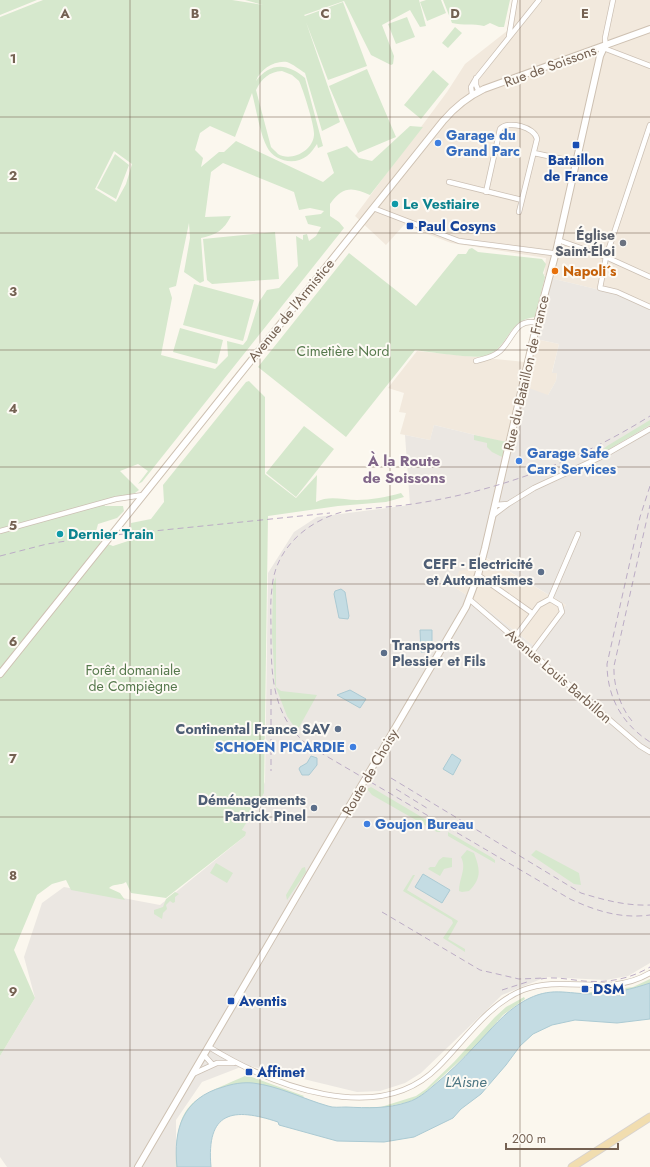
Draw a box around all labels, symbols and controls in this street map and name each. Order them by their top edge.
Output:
text: A [59,4,70,23]
text: B [191,4,200,23]
text: C [320,4,330,23]
text: D [450,4,460,23]
text: E [581,4,589,23]
street label: Rue de Soissons [501,40,599,92]
text: 1 [10,49,16,68]
place label: Garage du Grand Parc [446,125,520,161]
marker: Garage du Grand Parc [433,138,443,148]
marker: Bataillon de France [571,140,581,150]
place label: Bataillon de France [544,150,608,186]
text: 2 [9,166,17,185]
place label: Le Vestiaire [403,194,479,214]
marker: Le Vestiaire [390,199,400,209]
place label: Paul Cosyns [418,216,497,236]
marker: Paul Cosyns [405,221,415,231]
place label: Église Saint-Éloi [555,225,615,261]
marker: Église Saint-Éloi [618,238,628,248]
street label: Avenue de l'Armistice [243,254,339,366]
place label: Napoli´s [563,261,617,281]
marker: Napoli´s [550,266,560,276]
text: 3 [9,282,17,301]
street label: Rue du Bataillon de France [498,293,554,453]
park label: Cimetière Nord [297,341,389,361]
text: 4 [8,399,18,418]
place label: Garage Safe Cars Services [527,443,617,479]
district label: À la Route de Soissons [363,450,446,489]
marker: Garage Safe Cars Services [514,456,524,466]
text: 5 [9,516,17,535]
place label: Dernier Train [68,524,154,544]
marker: Dernier Train [55,529,65,539]
place label: CEFF - Electricité et Automatismes [423,554,534,590]
marker: CEFF - Electricité et Automatismes [536,567,546,577]
street label: Avenue Louis Barbillon [501,624,617,728]
text: 6 [9,632,18,651]
place label: Transports Plessier et Fils [392,635,486,671]
marker: Transports Plessier et Fils [379,648,389,658]
park label: Forêt domaniale de Compiègne [85,660,181,696]
place label: Continental France SAV [176,719,331,739]
marker: Continental France SAV [333,724,343,734]
street label: Route de Choisy [337,724,403,819]
place label: SCHOEN PICARDIE [215,737,345,757]
marker: SCHOEN PICARDIE [348,742,358,752]
text: 7 [9,749,17,768]
place label: Déménagements Patrick Pinel [198,790,307,826]
marker: Déménagements Patrick Pinel [309,803,319,813]
place label: Goujon Bureau [375,814,474,834]
marker: Goujon Bureau [362,819,372,829]
text: 8 [9,866,17,885]
place label: DSM [593,979,625,999]
text: 9 [9,982,18,1001]
marker: DSM [580,984,590,994]
place label: Aventis [238,991,287,1011]
marker: Aventis [226,996,236,1006]
place label: Affimet [256,1062,305,1082]
marker: Affimet [244,1067,254,1077]
water label: L'Aisne [445,1071,487,1093]
scale bar [506,1125,618,1151]
text: 200 m [512,1130,546,1148]

